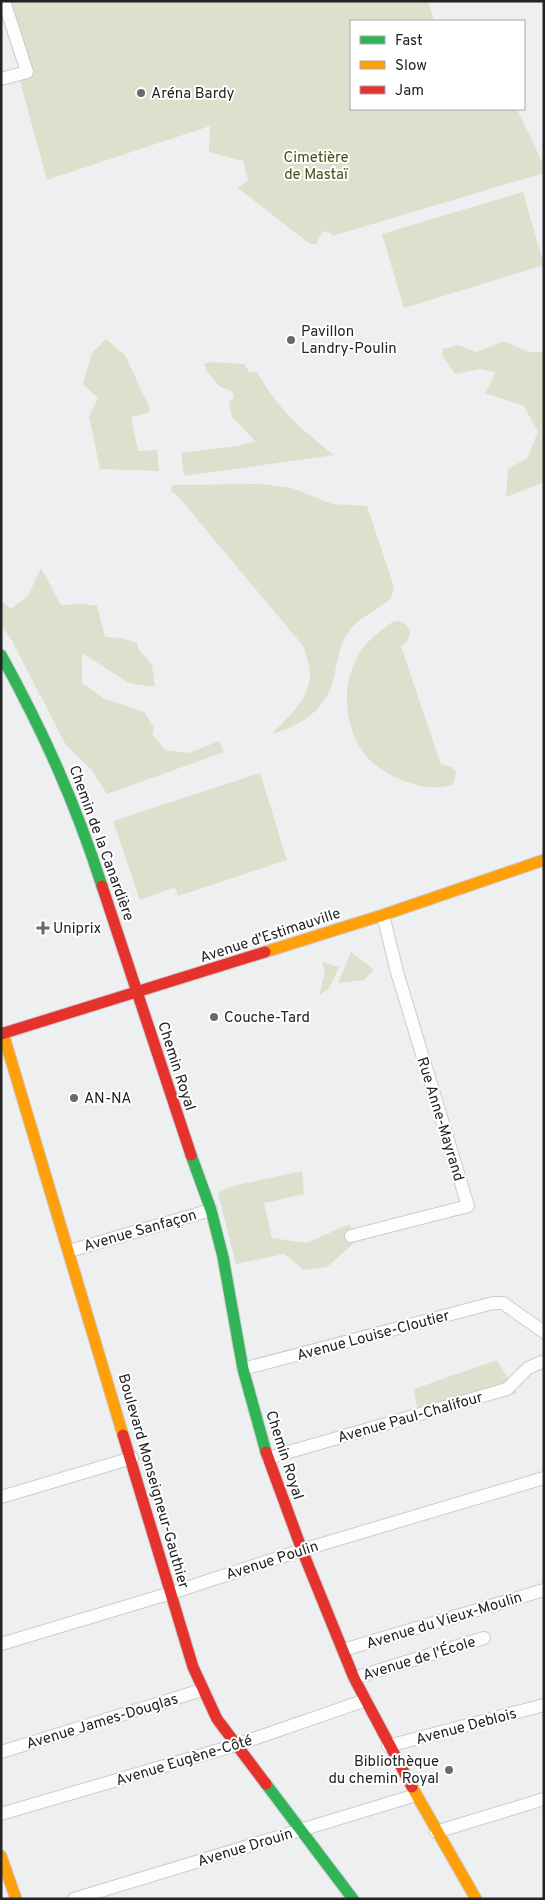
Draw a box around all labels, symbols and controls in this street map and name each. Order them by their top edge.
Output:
legend [350,20,525,110]
text: Fast [395,32,423,51]
text: Slow [395,57,427,76]
text: Jam [395,82,424,101]
place label: Aréna Bardy [151,85,235,104]
marker: Aréna Bardy [135,87,147,99]
park label: Cimetière de Mastaï [283,149,349,185]
place label: Pavillon Landry-Poulin [301,323,397,359]
marker: Pavillon Landry-Poulin [285,334,297,346]
street label: Chemin de la Canardière [64,763,138,924]
street label: Avenue d'Estimauville [198,905,343,968]
place label: Uniprix [53,920,102,939]
marker: Uniprix [37,922,49,934]
place label: Couche-Tard [224,1009,310,1028]
marker: Couche-Tard [208,1011,220,1023]
street label: Chemin Royal [152,1020,199,1113]
street label: Rue Anne-Mayrand [412,1055,467,1184]
place label: AN-NA [84,1090,132,1109]
marker: AN-NA [68,1092,80,1104]
street label: Avenue Sanfaçon [82,1206,199,1257]
street label: Avenue Louise-Cloutier [295,1307,452,1366]
street label: Boulevard Monseigneur-Gauthier [113,1372,192,1591]
street label: Avenue Paul-Chalifour [336,1389,485,1448]
street label: Chemin Royal [260,1409,307,1502]
street label: Avenue Poulin [224,1538,321,1585]
street label: Avenue du Vieux-Moulin [364,1589,525,1654]
street label: Avenue de l'École [360,1632,478,1686]
street label: Avenue James-Douglas [24,1690,181,1755]
street label: Avenue Deblois [414,1705,519,1750]
street label: Avenue Eugène-Côté [114,1732,255,1791]
place label: Bibliothèque du chemin Royal [328,1753,439,1789]
marker: Bibliothèque du chemin Royal [443,1764,455,1776]
street label: Avenue Drouin [196,1825,295,1872]

